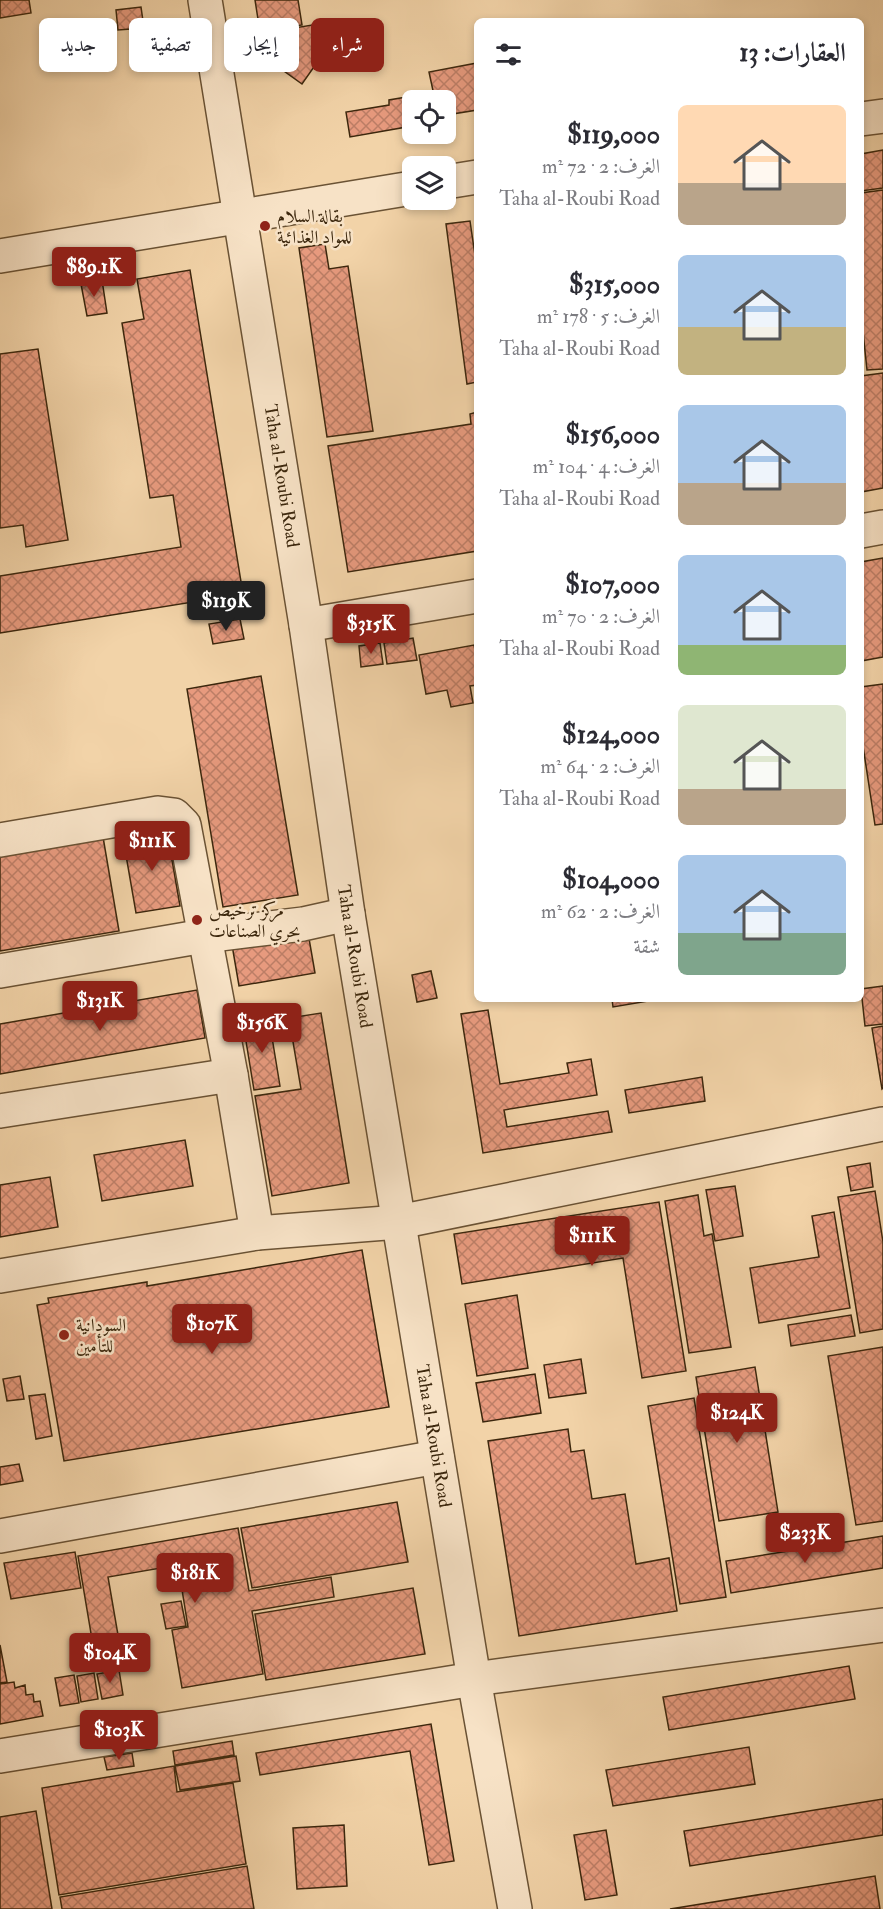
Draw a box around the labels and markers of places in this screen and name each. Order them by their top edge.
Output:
place label: بقالة السلام للمواد الغذائية [277,205,352,249]
marker: بقالة السلام للمواد الغذائية [258,219,272,233]
pin: $89.1K [45,247,143,298]
pin: $119K [184,581,268,632]
pin: $315K [329,604,413,655]
pin: $111K [110,821,194,872]
place label: مركز ترخيص بحري الصناعات [209,899,301,946]
marker: مركز ترخيص بحري الصناعات [190,913,204,927]
pin: $131K [58,981,142,1032]
pin: $156K [220,1003,304,1054]
pin: $111K [550,1216,634,1267]
pin: $107K [170,1304,254,1355]
place label: السودانية للتأمين [76,1314,126,1358]
marker: السودانية للتأمين [57,1328,71,1342]
pin: $124K [695,1393,779,1444]
pin: $233K [763,1513,847,1564]
pin: $181K [153,1553,237,1604]
pin: $104K [68,1633,152,1684]
pin: $103K [77,1710,161,1761]

